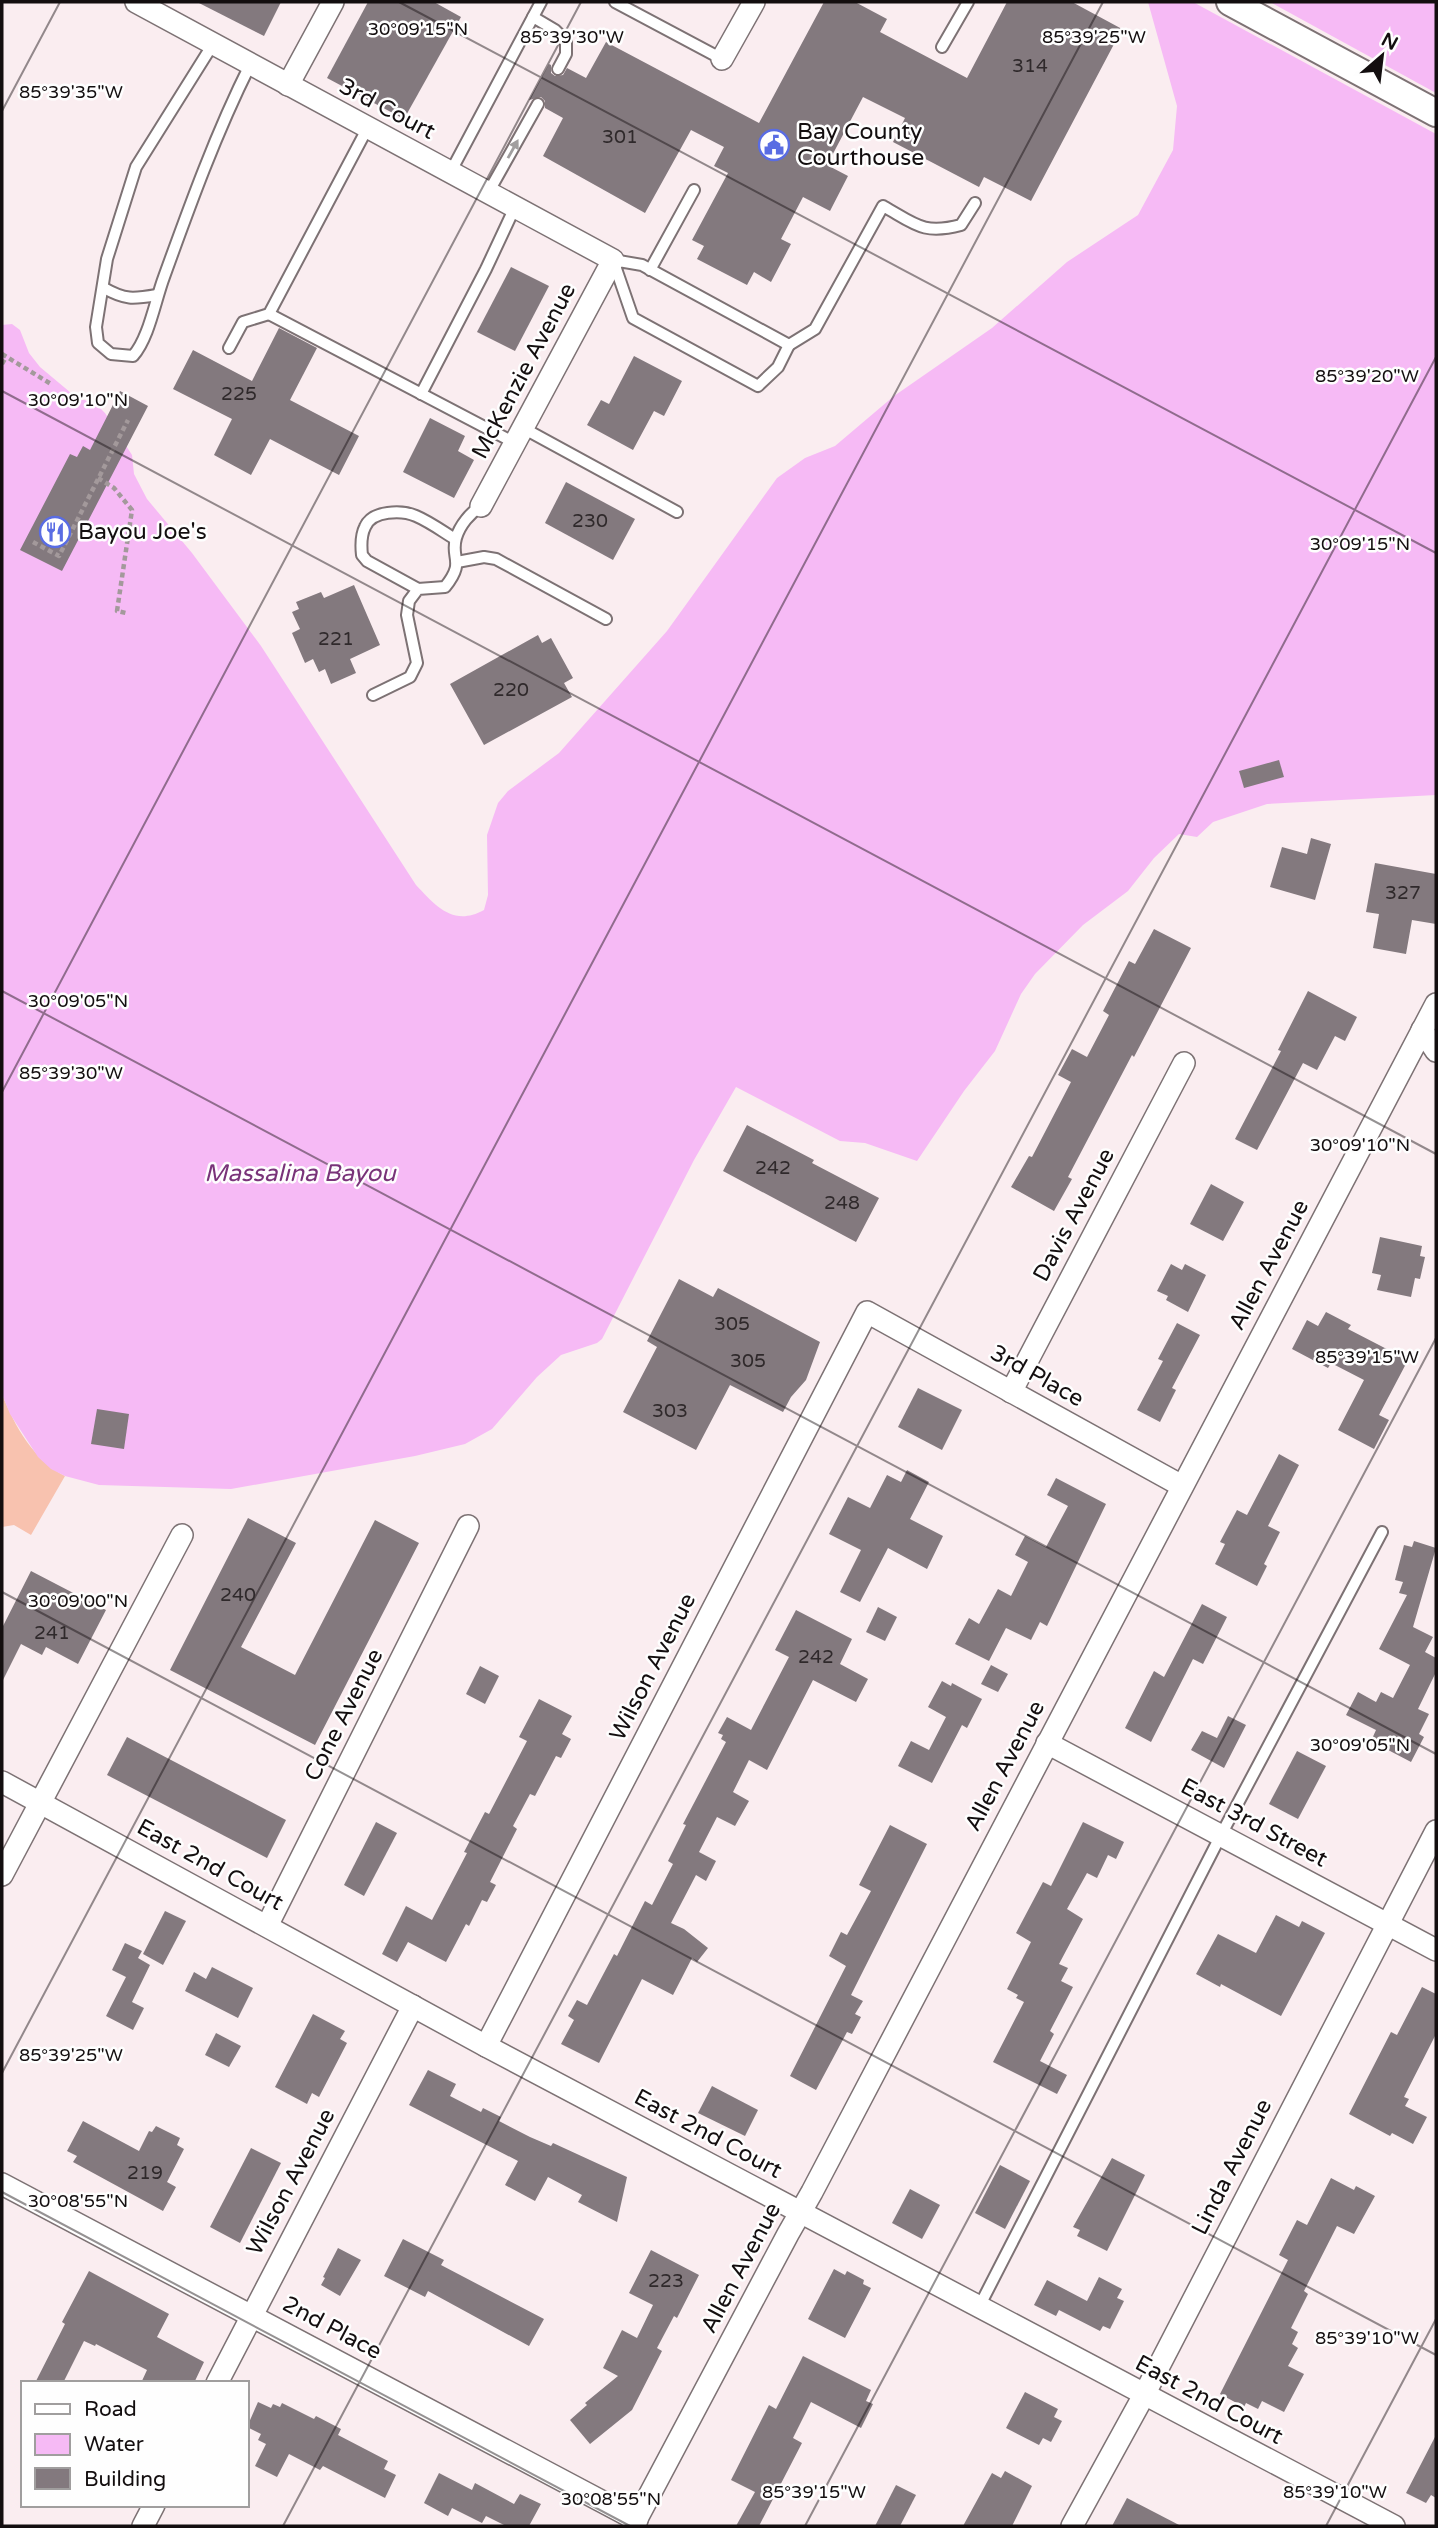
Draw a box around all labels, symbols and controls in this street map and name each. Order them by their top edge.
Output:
text: 30°09'15"N [368,18,468,40]
north arrow [1347,21,1417,91]
text: 85°39'30"W [520,26,624,48]
text: 85°39'25"W [1042,26,1146,48]
text: N [1378,29,1401,55]
house number: 314 [1012,55,1048,77]
street label: 3rd Court [334,72,440,146]
text: 85°39'35"W [19,81,123,103]
place label: Bay County Courthouse [797,118,924,172]
house number: 301 [602,126,638,148]
public building icon: Bay County Courthouse [757,128,791,162]
one-way arrow [507,139,519,158]
street label: McKenzie Avenue [466,278,582,464]
text: 85°39'20"W [1315,365,1419,387]
house number: 225 [221,383,257,405]
text: 30°09'10"N [28,389,128,411]
house number: 230 [572,510,608,532]
restaurant icon: Bayou Joe's [38,515,72,549]
place label: Bayou Joe's [78,518,207,546]
text: 30°09'15"N [1310,533,1410,555]
house number: 221 [318,628,354,650]
house number: 220 [493,679,529,701]
house number: 327 [1385,882,1421,904]
text: 30°09'05"N [28,990,128,1012]
text: 85°39'30"W [19,1062,123,1084]
text: 30°09'10"N [1310,1134,1410,1156]
street label: Davis Avenue [1027,1144,1121,1286]
house number: 242 [755,1157,791,1179]
water label: Massalina Bayou [204,1159,397,1188]
house number: 248 [824,1192,860,1214]
street label: Allen Avenue [1223,1195,1315,1335]
house number: 305 [714,1313,750,1335]
street label: 3rd Place [985,1339,1089,1413]
text: 85°39'15"W [1315,1346,1419,1368]
house number: 305 [730,1350,766,1372]
house number: 303 [652,1400,688,1422]
house number: 240 [220,1584,256,1606]
street label: Wilson Avenue [604,1589,702,1745]
text: 30°09'00"N [28,1590,128,1612]
house number: 241 [34,1622,70,1644]
street label: Cone Avenue [299,1644,389,1786]
house number: 242 [798,1646,834,1668]
street label: Allen Avenue [959,1696,1051,1836]
text: 30°09'05"N [1310,1734,1410,1756]
street label: East 3rd Street [1176,1773,1332,1874]
street label: East 2nd Court [132,1813,288,1917]
text: 85°39'25"W [19,2044,123,2066]
street label: East 2nd Court [629,2083,787,2185]
street label: Linda Avenue [1186,2094,1278,2240]
street label: Wilson Avenue [241,2104,341,2260]
house number: 219 [127,2162,163,2184]
text: 30°08'55"N [28,2190,128,2212]
street label: Allen Avenue [695,2198,787,2338]
house number: 223 [648,2270,684,2292]
street label: 2nd Place [278,2290,386,2366]
text: 85°39'10"W [1315,2327,1419,2349]
street label: East 2nd Court [1130,2349,1288,2451]
legend [21,2381,248,2507]
text: Road [84,2397,137,2422]
text: Water [84,2432,144,2457]
text: Building [84,2467,166,2492]
text: 85°39'15"W [762,2481,866,2503]
text: 85°39'10"W [1283,2481,1387,2503]
text: 30°08'55"N [561,2488,661,2510]

